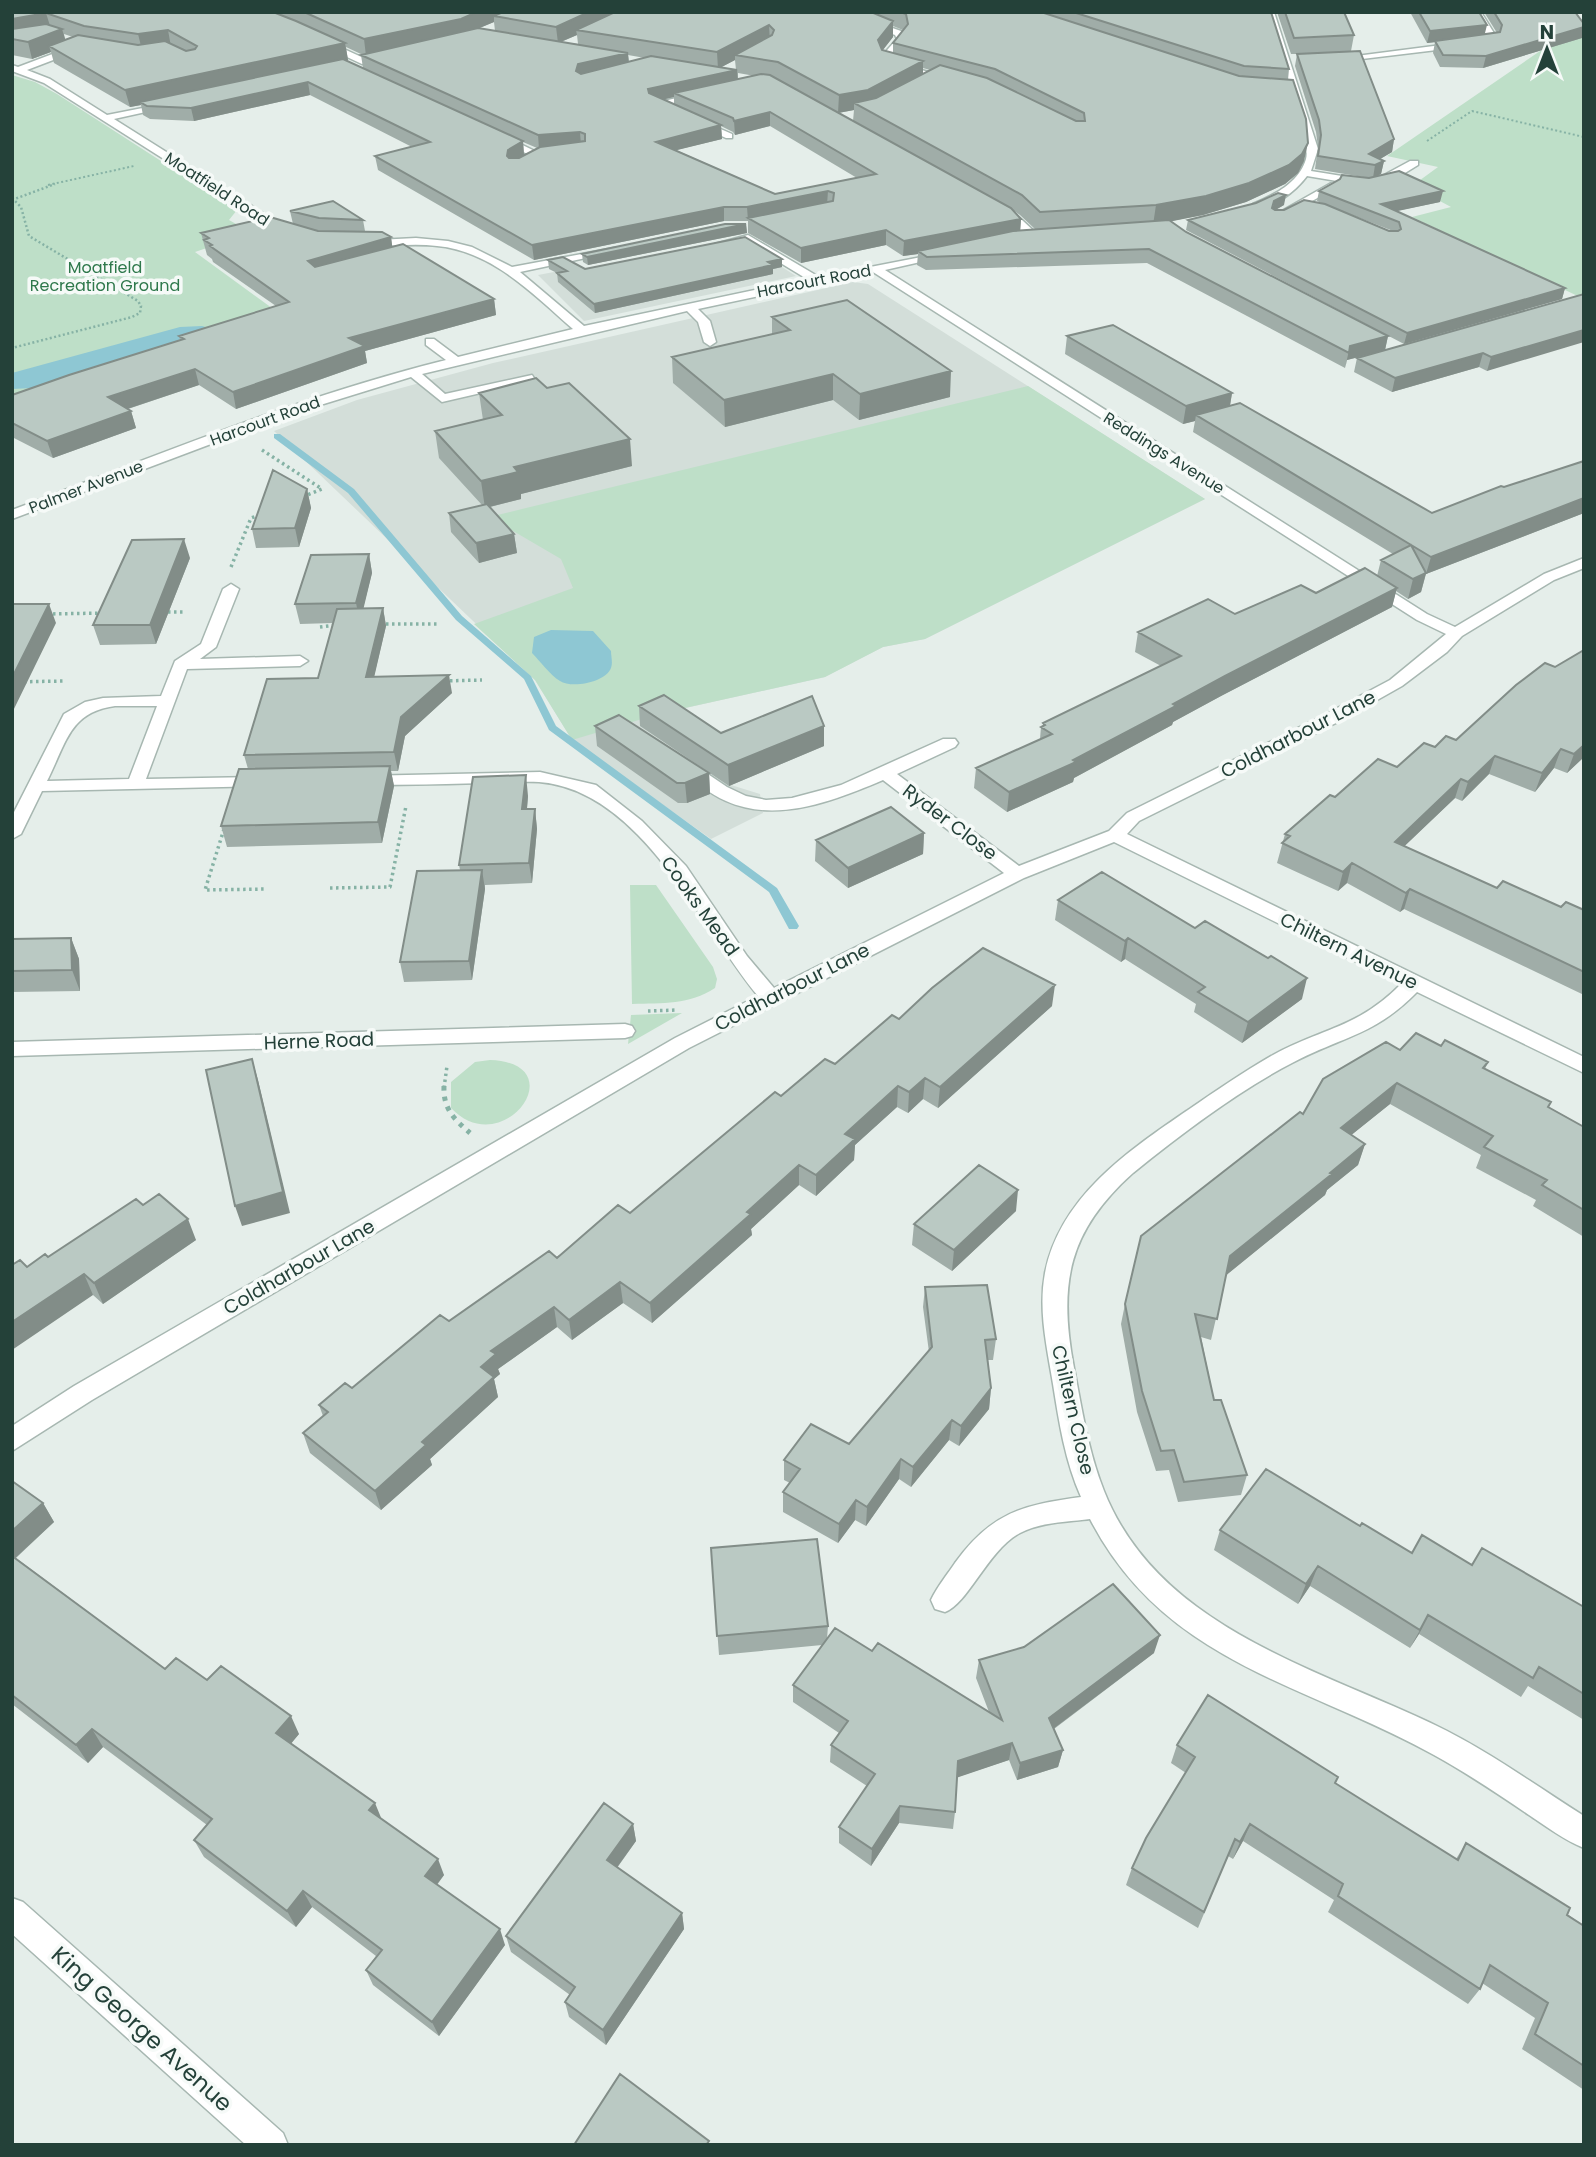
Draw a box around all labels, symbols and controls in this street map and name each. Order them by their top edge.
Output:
north arrow [1512,14,1582,84]
text: N [1540,19,1554,46]
street label: Moatfield Road [160,147,274,231]
park label: Moatfield Recreation Ground [30,256,180,297]
street label: Harcourt Road [755,259,873,303]
street label: Harcourt Road [207,390,323,452]
street label: Reddings Avenue [1099,406,1229,500]
street label: Palmer Avenue [26,455,147,519]
street label: Coldharbour Lane [1216,683,1380,785]
street label: Ryder Close [897,777,1003,867]
street label: Cooks Mead [655,850,745,962]
street label: Chiltern Avenue [1275,906,1423,996]
street label: Coldharbour Lane [710,936,874,1038]
street label: Herne Road [263,1026,375,1056]
street label: Coldharbour Lane [218,1213,380,1321]
street label: Chiltern Close [1045,1342,1101,1478]
street label: King George Avenue [44,1939,240,2119]

